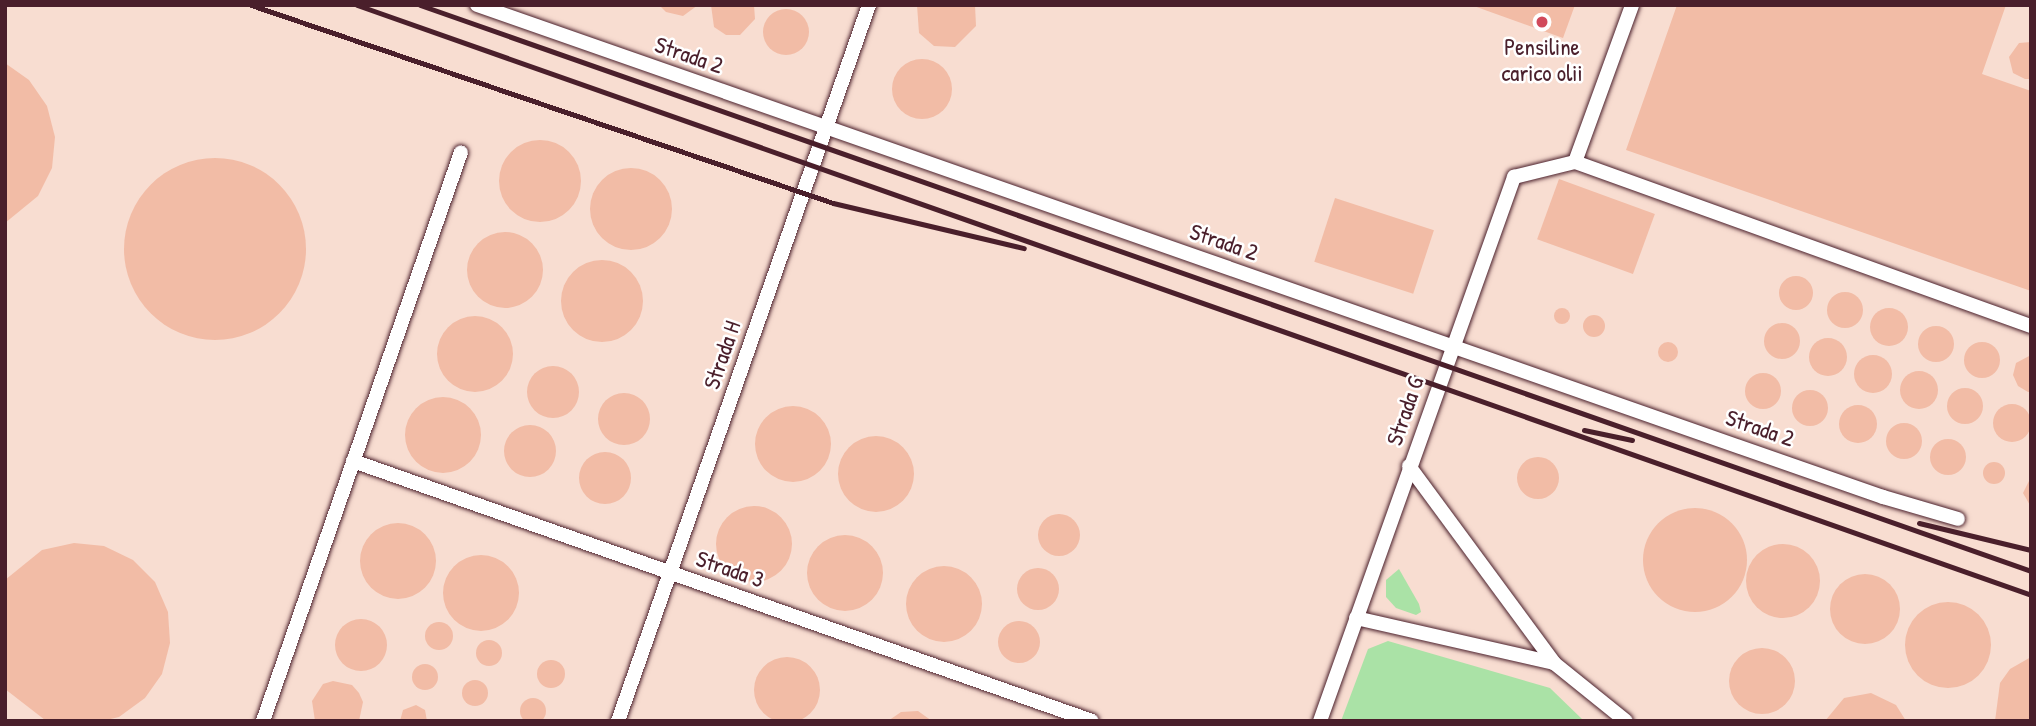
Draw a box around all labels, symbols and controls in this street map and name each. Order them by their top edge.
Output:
marker: Pensiline carico olii [1534,14,1550,30]
street label: Strada 2 [651,30,727,80]
place label: Pensiline carico olii [1501,33,1583,87]
street label: Strada 2 [1186,217,1262,267]
street label: Strada H [697,317,747,393]
street label: Strada G [1380,373,1430,449]
street label: Strada 2 [1722,403,1798,453]
street label: Strada 3 [692,545,768,593]

